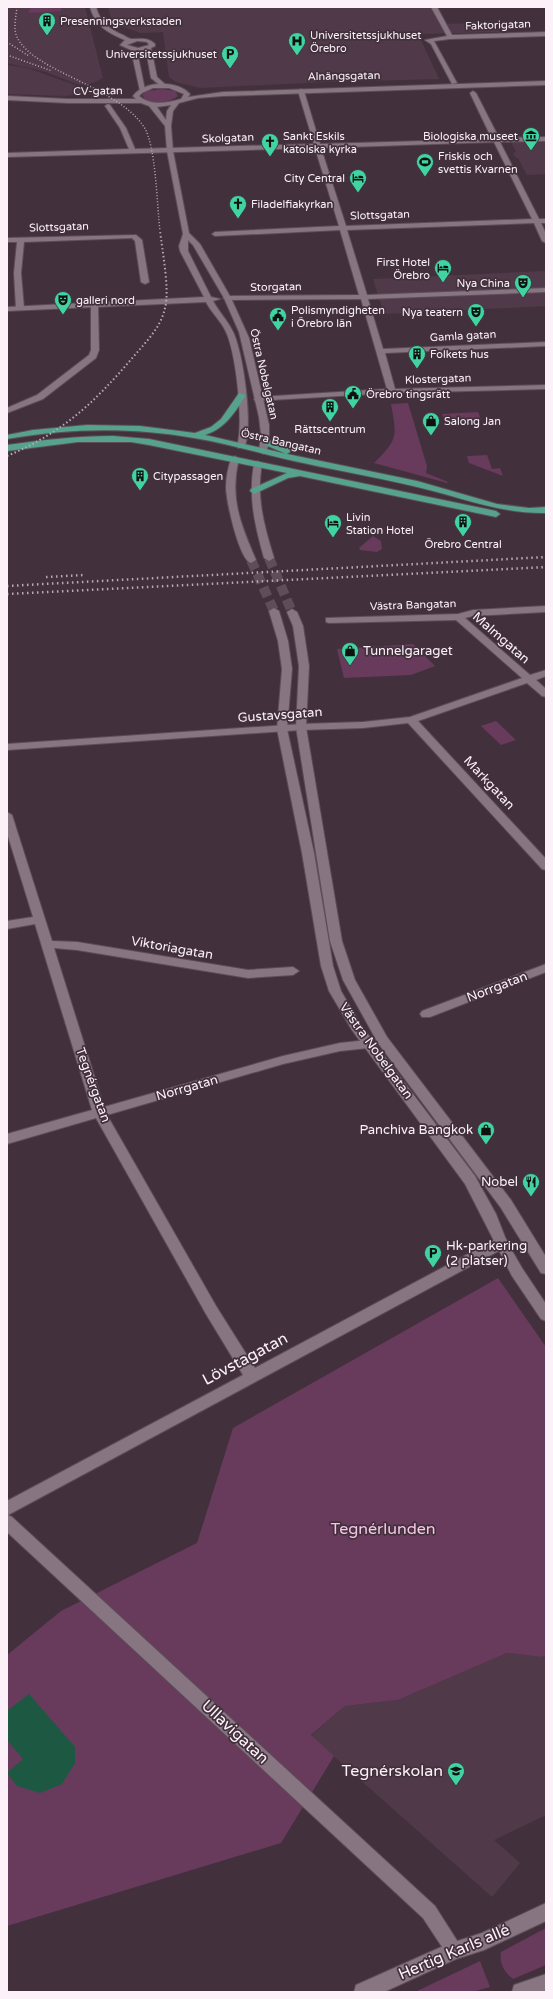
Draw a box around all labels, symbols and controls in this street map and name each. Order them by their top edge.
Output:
building icon: Presenningsverkstaden [37,11,57,36]
place label: Presenningsverkstaden [60,15,182,28]
street label: Faktorigatan [465,17,531,33]
place label: Universitetssjukhuset Örebro [310,29,421,55]
hospital icon: Universitetssjukhuset Örebro [287,31,307,56]
parking icon: Universitetssjukhuset [220,44,240,69]
place label: Universitetssjukhuset [106,48,217,61]
street label: Alnängsgatan [308,69,380,83]
street label: CV-gatan [73,84,123,98]
museum icon: Biologiska museet [521,126,541,151]
place label: Sankt Eskils katolska kyrka [283,130,357,156]
place label: Biologiska museet [423,130,518,143]
street label: Skolgatan [202,131,254,145]
church icon: Sankt Eskils katolska kyrka [260,132,280,157]
place label: Friskis och svettis Kvarnen [438,150,518,176]
sports icon: Friskis och svettis Kvarnen [415,152,435,177]
hotel icon: City Central [348,168,368,193]
place label: City Central [284,172,345,185]
church icon: Filadelfiakyrkan [228,194,248,219]
place label: Filadelfiakyrkan [251,198,333,211]
street label: Slottsgatan [350,207,410,223]
street label: Slottsgatan [29,219,89,235]
place label: First Hotel Örebro [376,256,430,282]
hotel icon: First Hotel Örebro [433,258,453,283]
theatre icon: Nya China [513,273,533,298]
place label: Nya China [456,277,510,290]
street label: Storgatan [250,280,302,294]
theatre icon: galleri nord [53,290,73,315]
place label: galleri nord [76,294,135,307]
theatre icon: Nya teatern [466,302,486,327]
place label: Polismyndigheten i Örebro län [291,304,385,330]
public building icon: Polismyndigheten i Örebro län [268,306,288,331]
place label: Nya teatern [402,306,463,319]
street label: Östra Nobelgatan [247,327,281,421]
street label: Gamla gatan [429,328,497,344]
building icon: Folkets hus [407,344,427,369]
place label: Folkets hus [430,348,489,361]
street label: Klostergatan [405,371,471,387]
public building icon: Örebro tingsrätt [343,384,363,409]
place label: Örebro tingsrätt [366,388,450,401]
building icon: Rättscentrum [320,397,340,422]
shop icon: Salong Jan [421,411,441,436]
place label: Salong Jan [444,415,501,428]
place label: Rättscentrum [294,423,366,436]
street label: Östra Bangatan [240,426,322,458]
building icon: Citypassagen [130,466,150,491]
place label: Citypassagen [153,470,223,483]
place label: Livin Station Hotel [346,511,414,537]
building icon: Örebro Central [453,512,473,537]
hotel icon: Livin Station Hotel [323,513,343,538]
place label: Örebro Central [424,538,502,551]
street label: Västra Bangatan [370,597,456,613]
street label: Malmgatan [469,609,533,667]
shop icon: Tunnelgaraget [340,641,360,666]
place label: Tunnelgaraget [363,643,453,659]
street label: Gustavsgatan [237,704,323,726]
street label: Markgatan [460,753,518,813]
street label: Viktoriagatan [130,933,214,963]
street label: Norrgatan [465,968,529,1006]
street label: Västra Nobelgatan [336,1000,416,1102]
street label: Tegnérgatan [72,1045,114,1125]
street label: Norrgatan [154,1072,220,1104]
shop icon: Panchiva Bangkok [476,1120,496,1145]
place label: Panchiva Bangkok [359,1122,473,1138]
restaurant icon: Nobel [521,1172,541,1197]
place label: Nobel [481,1174,518,1190]
place label: Hk-parkering (2 platser) [446,1238,527,1269]
parking icon: Hk-parkering (2 platser) [423,1243,443,1268]
street label: Lövstagatan [199,1328,291,1390]
park label: Tegnérlunden [330,1519,436,1539]
street label: Ullavigatan [197,1696,273,1768]
place label: Tegnérskolan [341,1761,443,1781]
school or university icon: Tegnérskolan [446,1761,466,1786]
street label: Hertig Karls allé [395,1920,513,1984]

